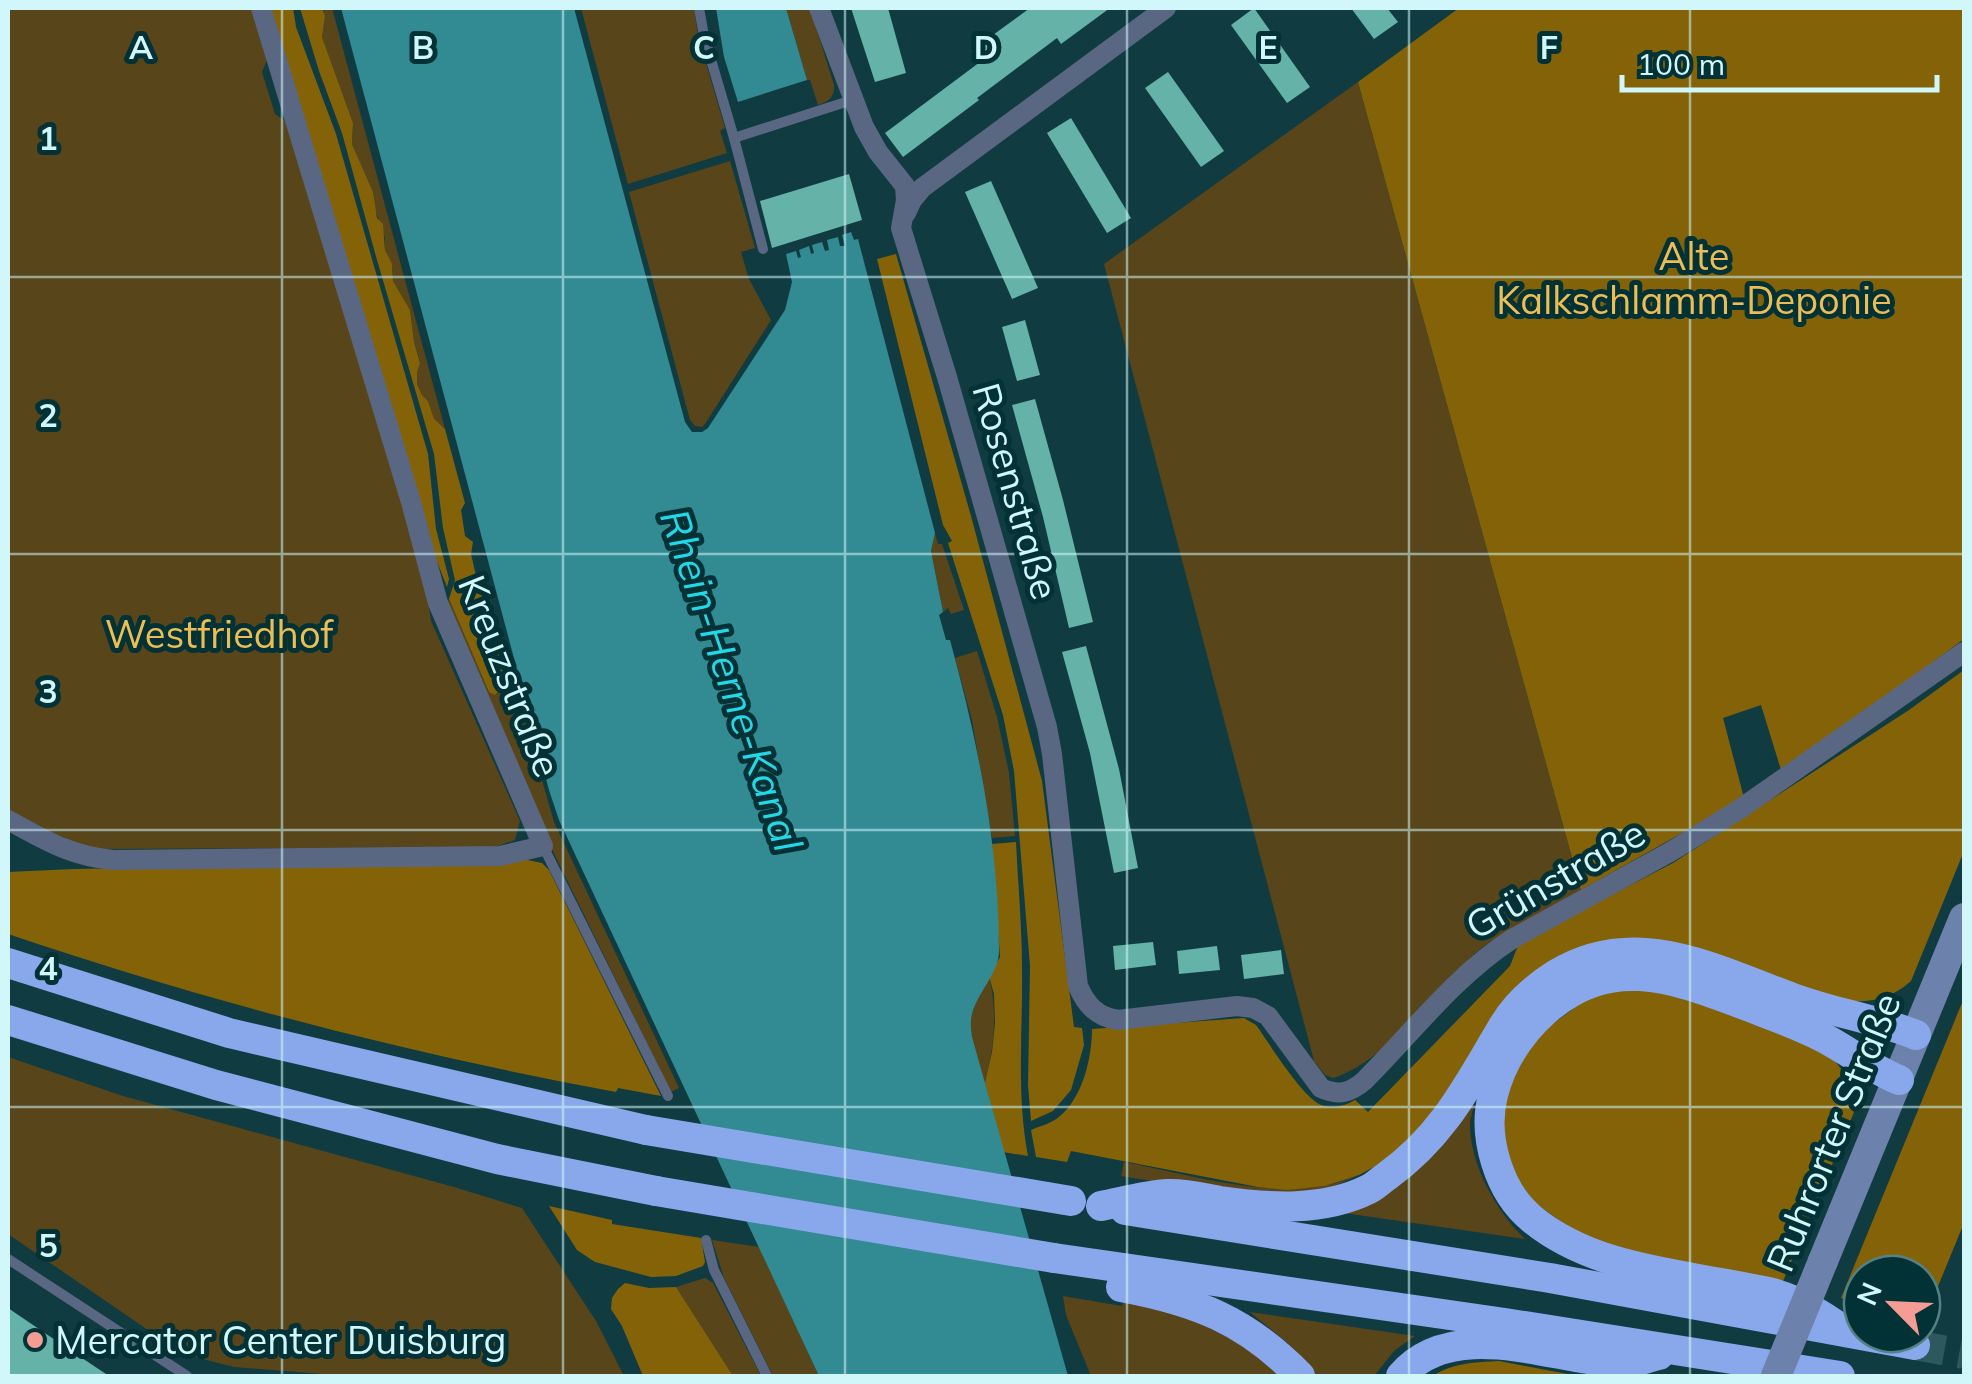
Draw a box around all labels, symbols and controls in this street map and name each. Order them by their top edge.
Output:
text: A [129,27,153,67]
text: B [412,27,434,67]
text: C [693,27,715,67]
text: D [974,27,998,67]
text: E [1258,27,1278,67]
text: F [1540,27,1558,67]
scale bar [1622,30,1937,92]
text: 100 m [1637,45,1725,83]
text: 1 [38,118,58,158]
park label: Alte Kalkschlamm-Deponie [1496,232,1892,324]
street label: Rosenstraße [962,377,1070,605]
text: 2 [38,395,58,435]
water label: Rhein-Herne-Kanal [650,502,814,858]
street label: Kreuzstraße [448,568,572,784]
park label: Westfriedhof [105,610,334,658]
text: 3 [38,671,58,711]
street label: Grünstraße [1457,808,1653,950]
text: 4 [38,948,58,988]
street label: Ruhrorter Straße [1755,986,1911,1278]
text: 5 [38,1225,58,1265]
north arrow [1842,1254,1942,1354]
text: N [1848,1277,1889,1310]
place label: Mercator Center Duisburg [55,1316,506,1364]
marker: Mercator Center Duisburg [24,1329,46,1351]

